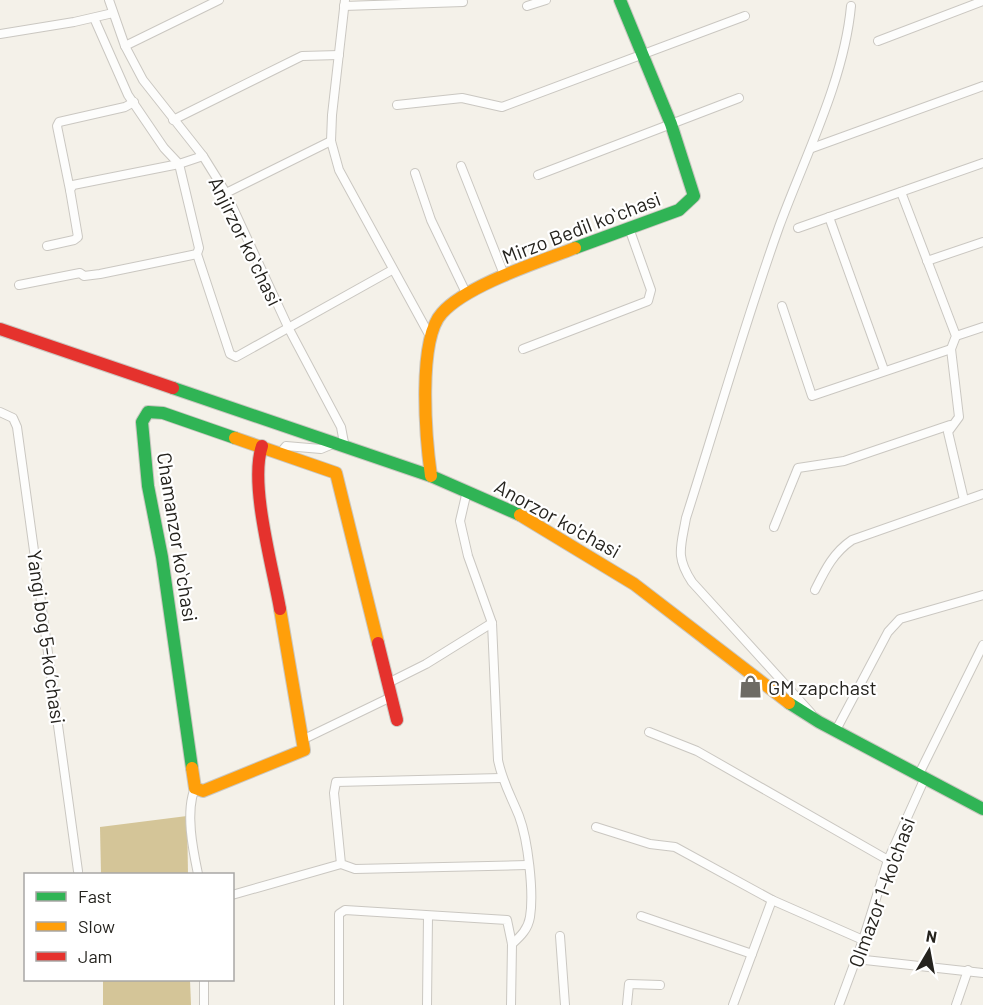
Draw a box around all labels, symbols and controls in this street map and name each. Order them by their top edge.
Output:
street label: Anjirzor koʻchasi [204,172,288,310]
street label: Mirzo Bedil koʻchasi [498,186,664,268]
street label: Chamanzor koʻchasi [153,451,203,623]
street label: Anorzor ko'chasi [491,474,625,562]
street label: Yangi bog 5-koʼchasi [23,549,71,725]
shop icon: GM zapchast [737,674,763,700]
place label: GM zapchast [768,675,877,699]
street label: Olmazor 1-ko'chasi [843,814,919,970]
legend [24,873,234,981]
text: Fast [78,885,112,907]
text: Slow [78,915,115,937]
north arrow [899,921,959,981]
text: N [925,925,939,946]
text: Jam [78,945,112,967]

